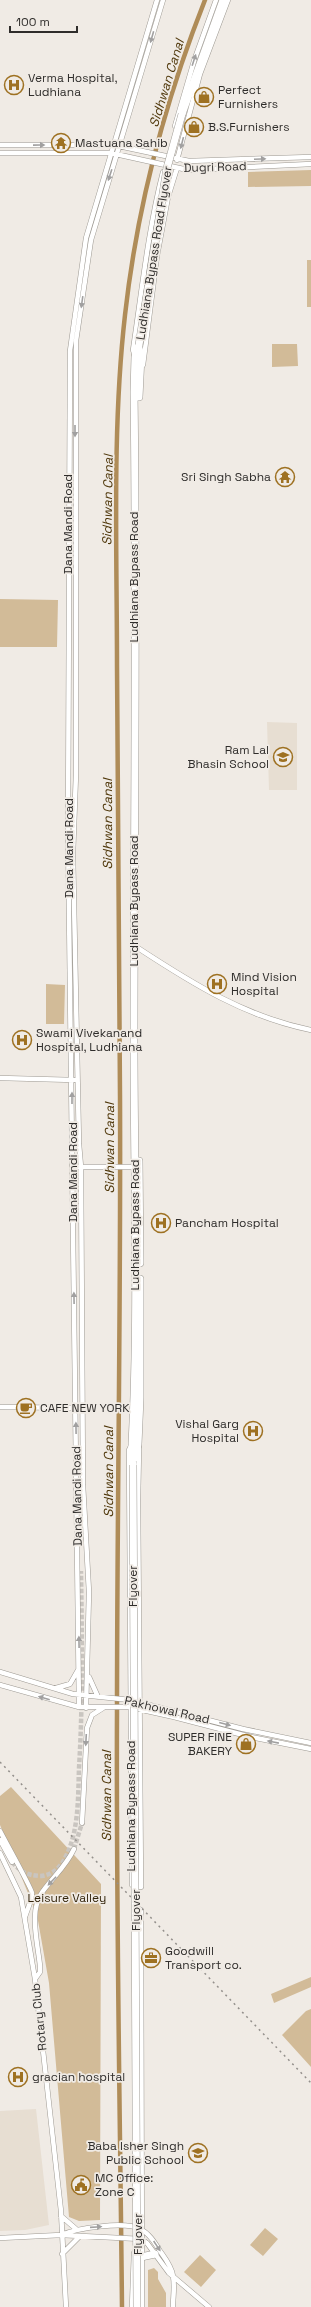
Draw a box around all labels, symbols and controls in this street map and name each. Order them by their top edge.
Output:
scale bar [10,8,77,34]
text: 100 m [16,14,50,30]
one-way arrow [149,32,155,44]
water label: Sidhwan Canal [145,35,188,129]
one-way arrow [191,54,197,66]
place label: Verma Hospital, Ludhiana [28,70,118,100]
hospital icon: Verma Hospital, Ludhiana [3,74,25,96]
place label: Perfect Furnishers [218,82,278,112]
shop icon: Perfect Furnishers [193,86,215,108]
shop icon: B.S.Furnishers [183,116,205,138]
place label: B.S.Furnishers [208,119,290,135]
temple icon: Mastuana Sahib [50,132,72,154]
place label: Mastuana Sahib [75,135,168,151]
one-way arrow [178,137,184,150]
one-way arrow [33,142,46,148]
one-way arrow [254,156,267,162]
street label: Dugri Road [183,158,247,176]
street label: Ludhiana Bypass Road Flyover [132,164,176,341]
one-way arrow [107,170,113,182]
one-way arrow [79,296,85,308]
one-way arrow [72,425,78,438]
water label: Sidhwan Canal [98,453,117,546]
temple icon: Sri Singh Sabha [274,466,296,488]
place label: Sri Singh Sabha [181,469,271,485]
street label: Dana Mandi Road [60,474,76,574]
street label: Ludhiana Bypass Road [126,511,142,643]
place label: Ram Lal Bhasin School [188,742,269,772]
school or university icon: Ram Lal Bhasin School [272,746,294,768]
water label: Sidhwan Canal [99,777,116,869]
street label: Dana Mandi Road [61,798,77,898]
street label: Ludhiana Bypass Road [126,835,142,967]
place label: Mind Vision Hospital [231,969,297,999]
hospital icon: Mind Vision Hospital [206,973,228,995]
place label: Swami Vivekanand Hospital, Ludhiana [36,1025,142,1055]
hospital icon: Swami Vivekanand Hospital, Ludhiana [11,1029,33,1051]
one-way arrow [69,1091,75,1104]
water label: Sidhwan Canal [101,1101,118,1193]
street label: Dana Mandi Road [65,1122,81,1222]
street label: Ludhiana Bypass Road [127,1159,143,1291]
hospital icon: Pancham Hospital [150,1212,172,1234]
place label: Pancham Hospital [175,1215,279,1231]
one-way arrow [71,1292,78,1304]
cafe icon: CAFE NEW YORK [15,1397,37,1419]
place label: CAFE NEW YORK [40,1400,130,1416]
place label: Vishal Garg Hospital [175,1416,239,1446]
hospital icon: Vishal Garg Hospital [242,1420,264,1442]
one-way arrow [73,1421,79,1434]
water label: Sidhwan Canal [100,1425,117,1517]
street label: Dana Mandi Road [68,1446,86,1546]
street label: Flyover [125,1565,141,1607]
one-way arrow [76,1635,82,1648]
street label: Pakhowal Road [123,1692,211,1728]
one-way arrow [38,1695,50,1701]
one-way arrow [218,1721,231,1727]
place label: SUPER FINE BAKERY [168,1729,233,1759]
shop icon: SUPER FINE BAKERY [235,1733,257,1755]
one-way arrow [82,1734,89,1746]
one-way arrow [267,1738,279,1744]
street label: Ludhiana Bypass Road [123,1740,139,1872]
water label: Sidhwan Canal [98,1749,115,1841]
one-way arrow [47,1876,57,1886]
street label: Flyover [128,1889,144,1931]
park label: Leisure Valley [28,1890,106,1906]
place label: Goodwill Transport co. [165,1943,242,1973]
office icon: Goodwill Transport co. [140,1947,162,1969]
street label: Rotary Club [27,1982,51,2052]
hospital icon: gracian hospital [7,2066,29,2088]
place label: gracian hospital [32,2069,125,2085]
place label: Baba Isher Singh Public School [87,2138,184,2168]
school or university icon: Baba Isher Singh Public School [187,2142,209,2164]
place label: MC Office: Zone C [95,2170,153,2200]
public building icon: MC Office: Zone C [70,2174,92,2196]
street label: Flyover [130,2213,146,2255]
one-way arrow [90,2224,102,2230]
one-way arrow [153,2241,161,2251]

